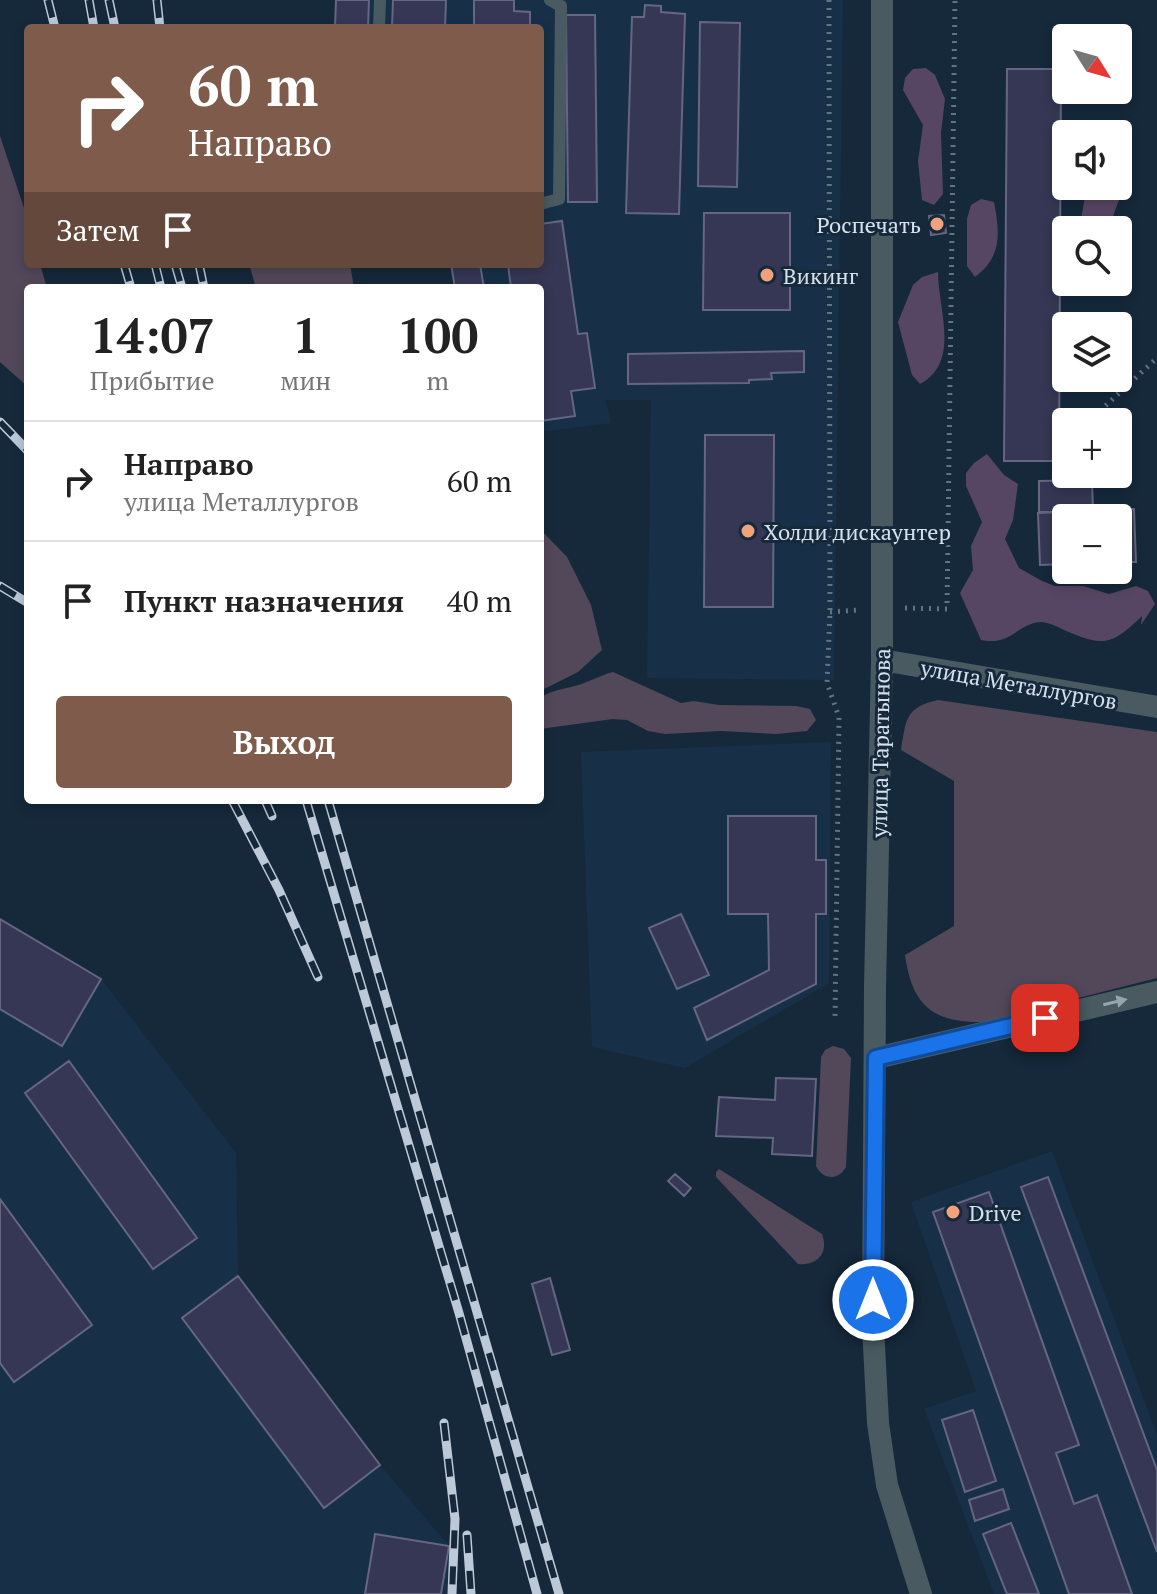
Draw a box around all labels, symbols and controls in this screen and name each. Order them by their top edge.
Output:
north arrow [1052,24,1132,104]
map controls [1052,24,1132,584]
text: 60 m [188,48,318,122]
icon: right [56,56,160,160]
text: Направо [188,119,332,166]
button: sound [1052,120,1132,200]
icon: arrive [156,208,200,252]
text: Затем [56,210,140,250]
place label: Роспечать [817,210,921,239]
marker: Роспечать [928,215,946,233]
button: search [1052,216,1132,296]
place label: Викинг [783,261,859,290]
marker: Викинг [758,266,776,284]
text: 14:07 [90,303,215,367]
text: 1 [292,303,319,367]
text: 100 [397,303,478,367]
button: layers [1052,312,1132,392]
text: Прибытие [90,363,214,397]
text: мин [280,363,331,397]
text: m [426,363,449,397]
button: + [1052,408,1132,488]
text: Направо [124,444,254,484]
icon: right [56,459,100,503]
text: 60 m [447,461,512,501]
text: улица Металлургов [124,484,359,518]
button: − [1052,504,1132,584]
place label: Холди дискаунтер [764,517,951,546]
marker: Холди дискаунтер [739,522,757,540]
icon: arrive [56,579,100,623]
text: Пункт назначения [124,581,404,621]
text: 40 m [447,581,512,621]
street label: улица Таратынова [864,648,896,839]
street label: улица Металлургов [918,652,1119,716]
button: Выход [56,696,512,788]
pin [1011,984,1079,1052]
one-way arrow [1103,995,1128,1008]
icon: arrive [1023,996,1067,1040]
place label: Drive [969,1198,1021,1227]
marker: Drive [944,1203,962,1221]
position arrow [831,1258,915,1342]

